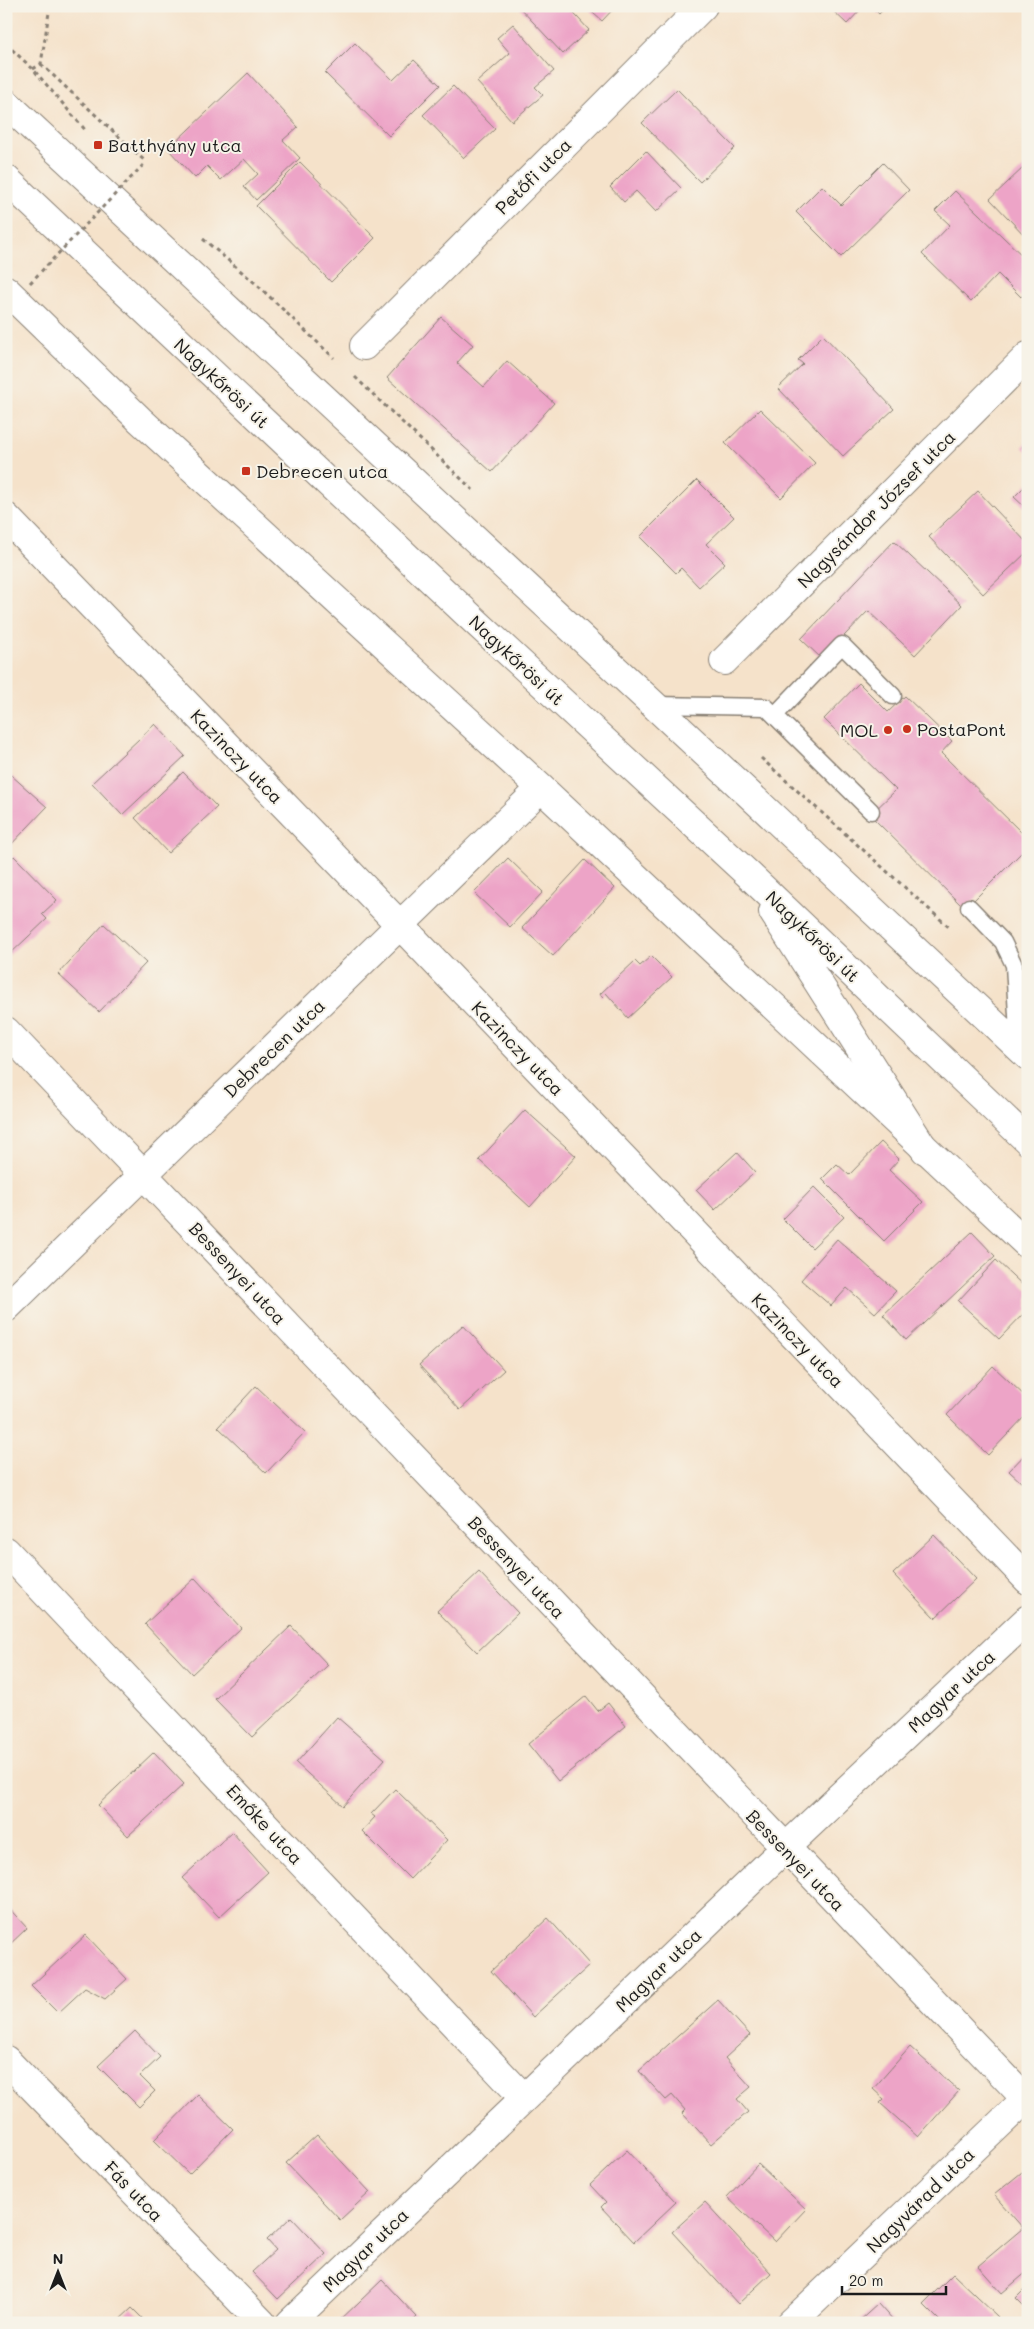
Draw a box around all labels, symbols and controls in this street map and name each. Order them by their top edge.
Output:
place label: Batthyány utca [108,133,242,157]
street label: Petőfi utca [490,133,576,219]
marker: Batthyány utca [92,139,104,151]
street label: Nagykőrösi út [169,333,275,433]
street label: Nagysándor József utca [792,425,960,593]
place label: Debrecen utca [256,459,388,483]
marker: Debrecen utca [240,465,252,477]
street label: Nagykőrösi út [464,610,570,710]
street label: Kazinczy utca [186,703,288,809]
place label: PostaPont [917,717,1006,741]
place label: MOL [840,718,879,742]
marker: PostaPont [901,723,913,735]
marker: MOL [882,724,894,736]
street label: Nagykőrösi út [761,885,865,987]
street label: Debrecen utca [218,993,330,1103]
street label: Kazinczy utca [467,995,569,1101]
street label: Bessenyei utca [184,1216,292,1330]
street label: Kazinczy utca [747,1287,849,1393]
street label: Bessenyei utca [463,1510,571,1624]
street label: Magyar utca [902,1644,1000,1738]
street label: Emőke utca [222,1779,308,1869]
street label: Bessenyei utca [741,1804,851,1916]
street label: Magyar utca [610,1923,706,2017]
street label: Nagyvárad utca [861,2142,979,2258]
street label: Fás utca [99,2156,169,2226]
street label: Magyar utca [317,2203,413,2297]
north arrow [32,2246,82,2296]
text: N [53,2249,63,2268]
scale bar [842,2264,945,2296]
text: 20 m [849,2270,883,2290]

